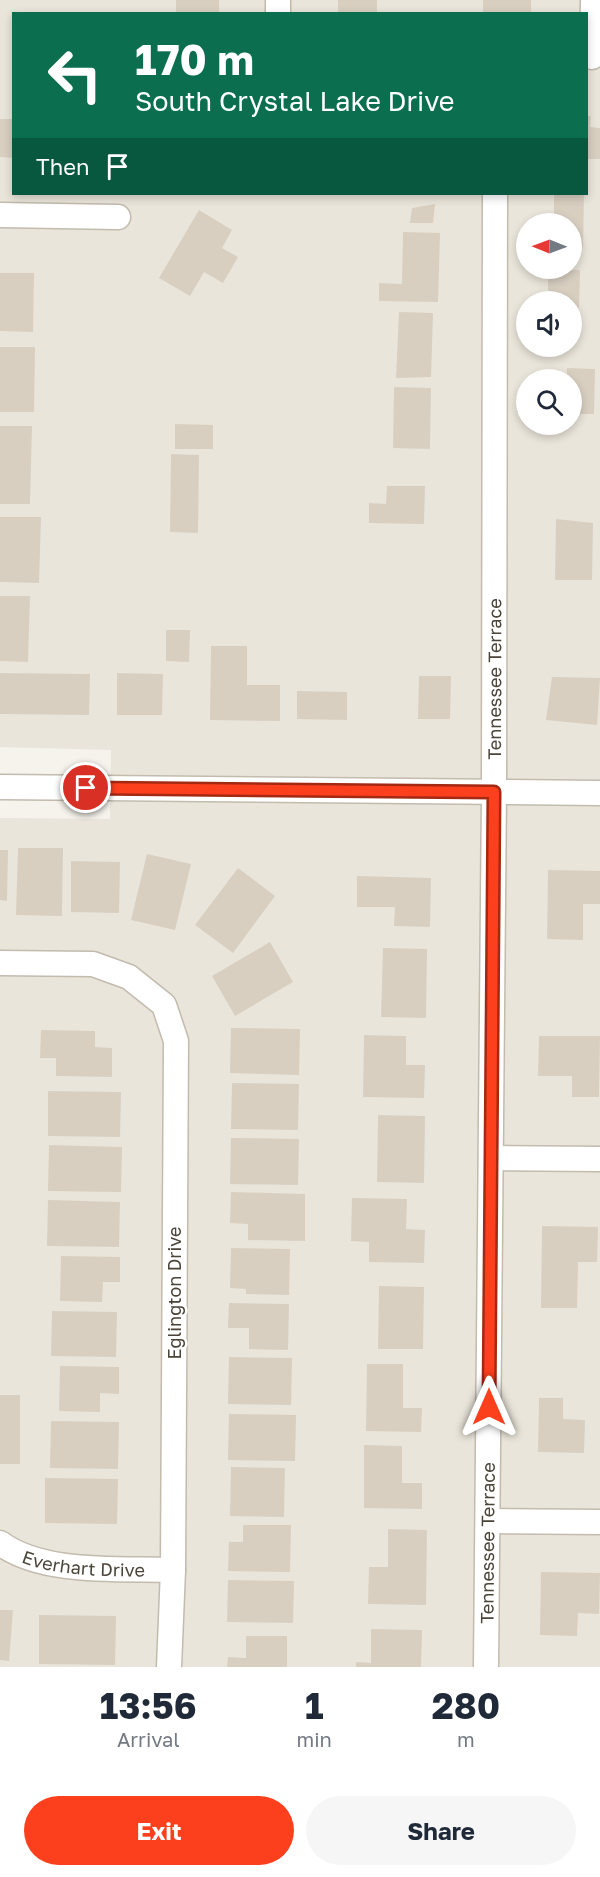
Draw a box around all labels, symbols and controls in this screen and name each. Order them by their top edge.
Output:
text: 170 m [135,34,254,84]
icon: left [36,36,114,114]
text: South Crystal Lake Drive [135,85,455,117]
icon: arrive [101,150,134,183]
text: Then [36,153,89,180]
north arrow [516,213,582,279]
map controls [516,213,582,435]
button: sound [516,291,582,357]
button: search [516,369,582,435]
street label: Tennessee Terrace [483,598,505,760]
pin [60,762,111,813]
icon: arrive [69,771,102,804]
street label: Eglington Drive [163,1227,185,1359]
position arrow [457,1375,521,1439]
street label: Tennessee Terrace [475,1462,499,1624]
street label: Everhart Drive [19,1545,145,1581]
text: 13:56 [100,1684,197,1727]
text: 1 [305,1684,323,1727]
text: 280 [432,1684,500,1727]
text: Arrival [117,1727,180,1751]
text: min [297,1727,332,1751]
text: m [457,1727,475,1751]
button: Exit [24,1796,294,1865]
button: Share [306,1796,576,1865]

